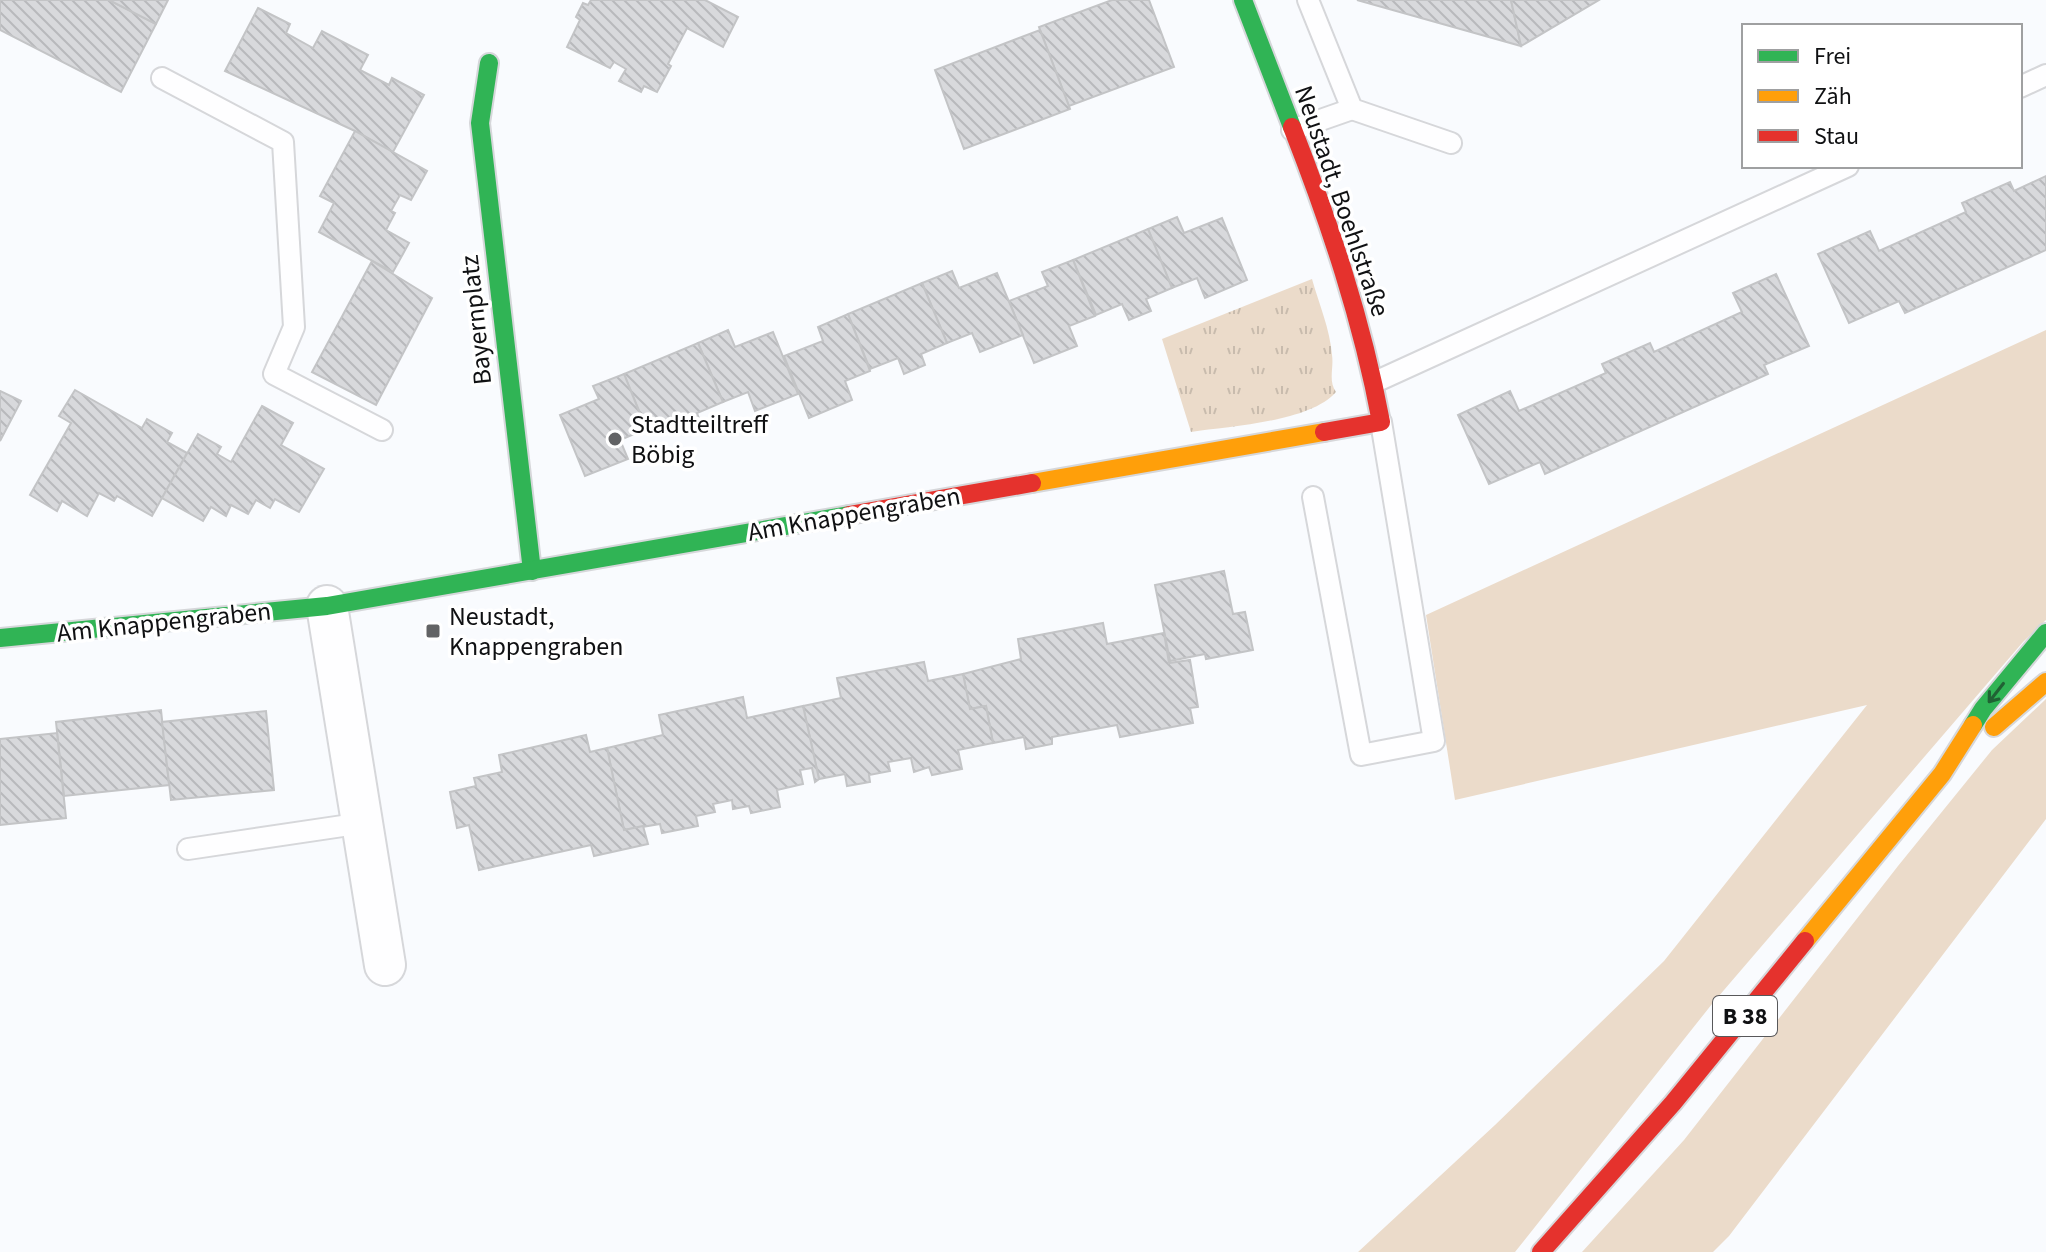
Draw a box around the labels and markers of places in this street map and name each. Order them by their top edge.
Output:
place label: Stadtteiltreff Böbig [631,406,769,473]
marker: Stadtteiltreff Böbig [606,430,624,448]
place label: Neustadt, Knappengraben [449,598,623,665]
marker: Neustadt, Knappengraben [424,622,442,640]

